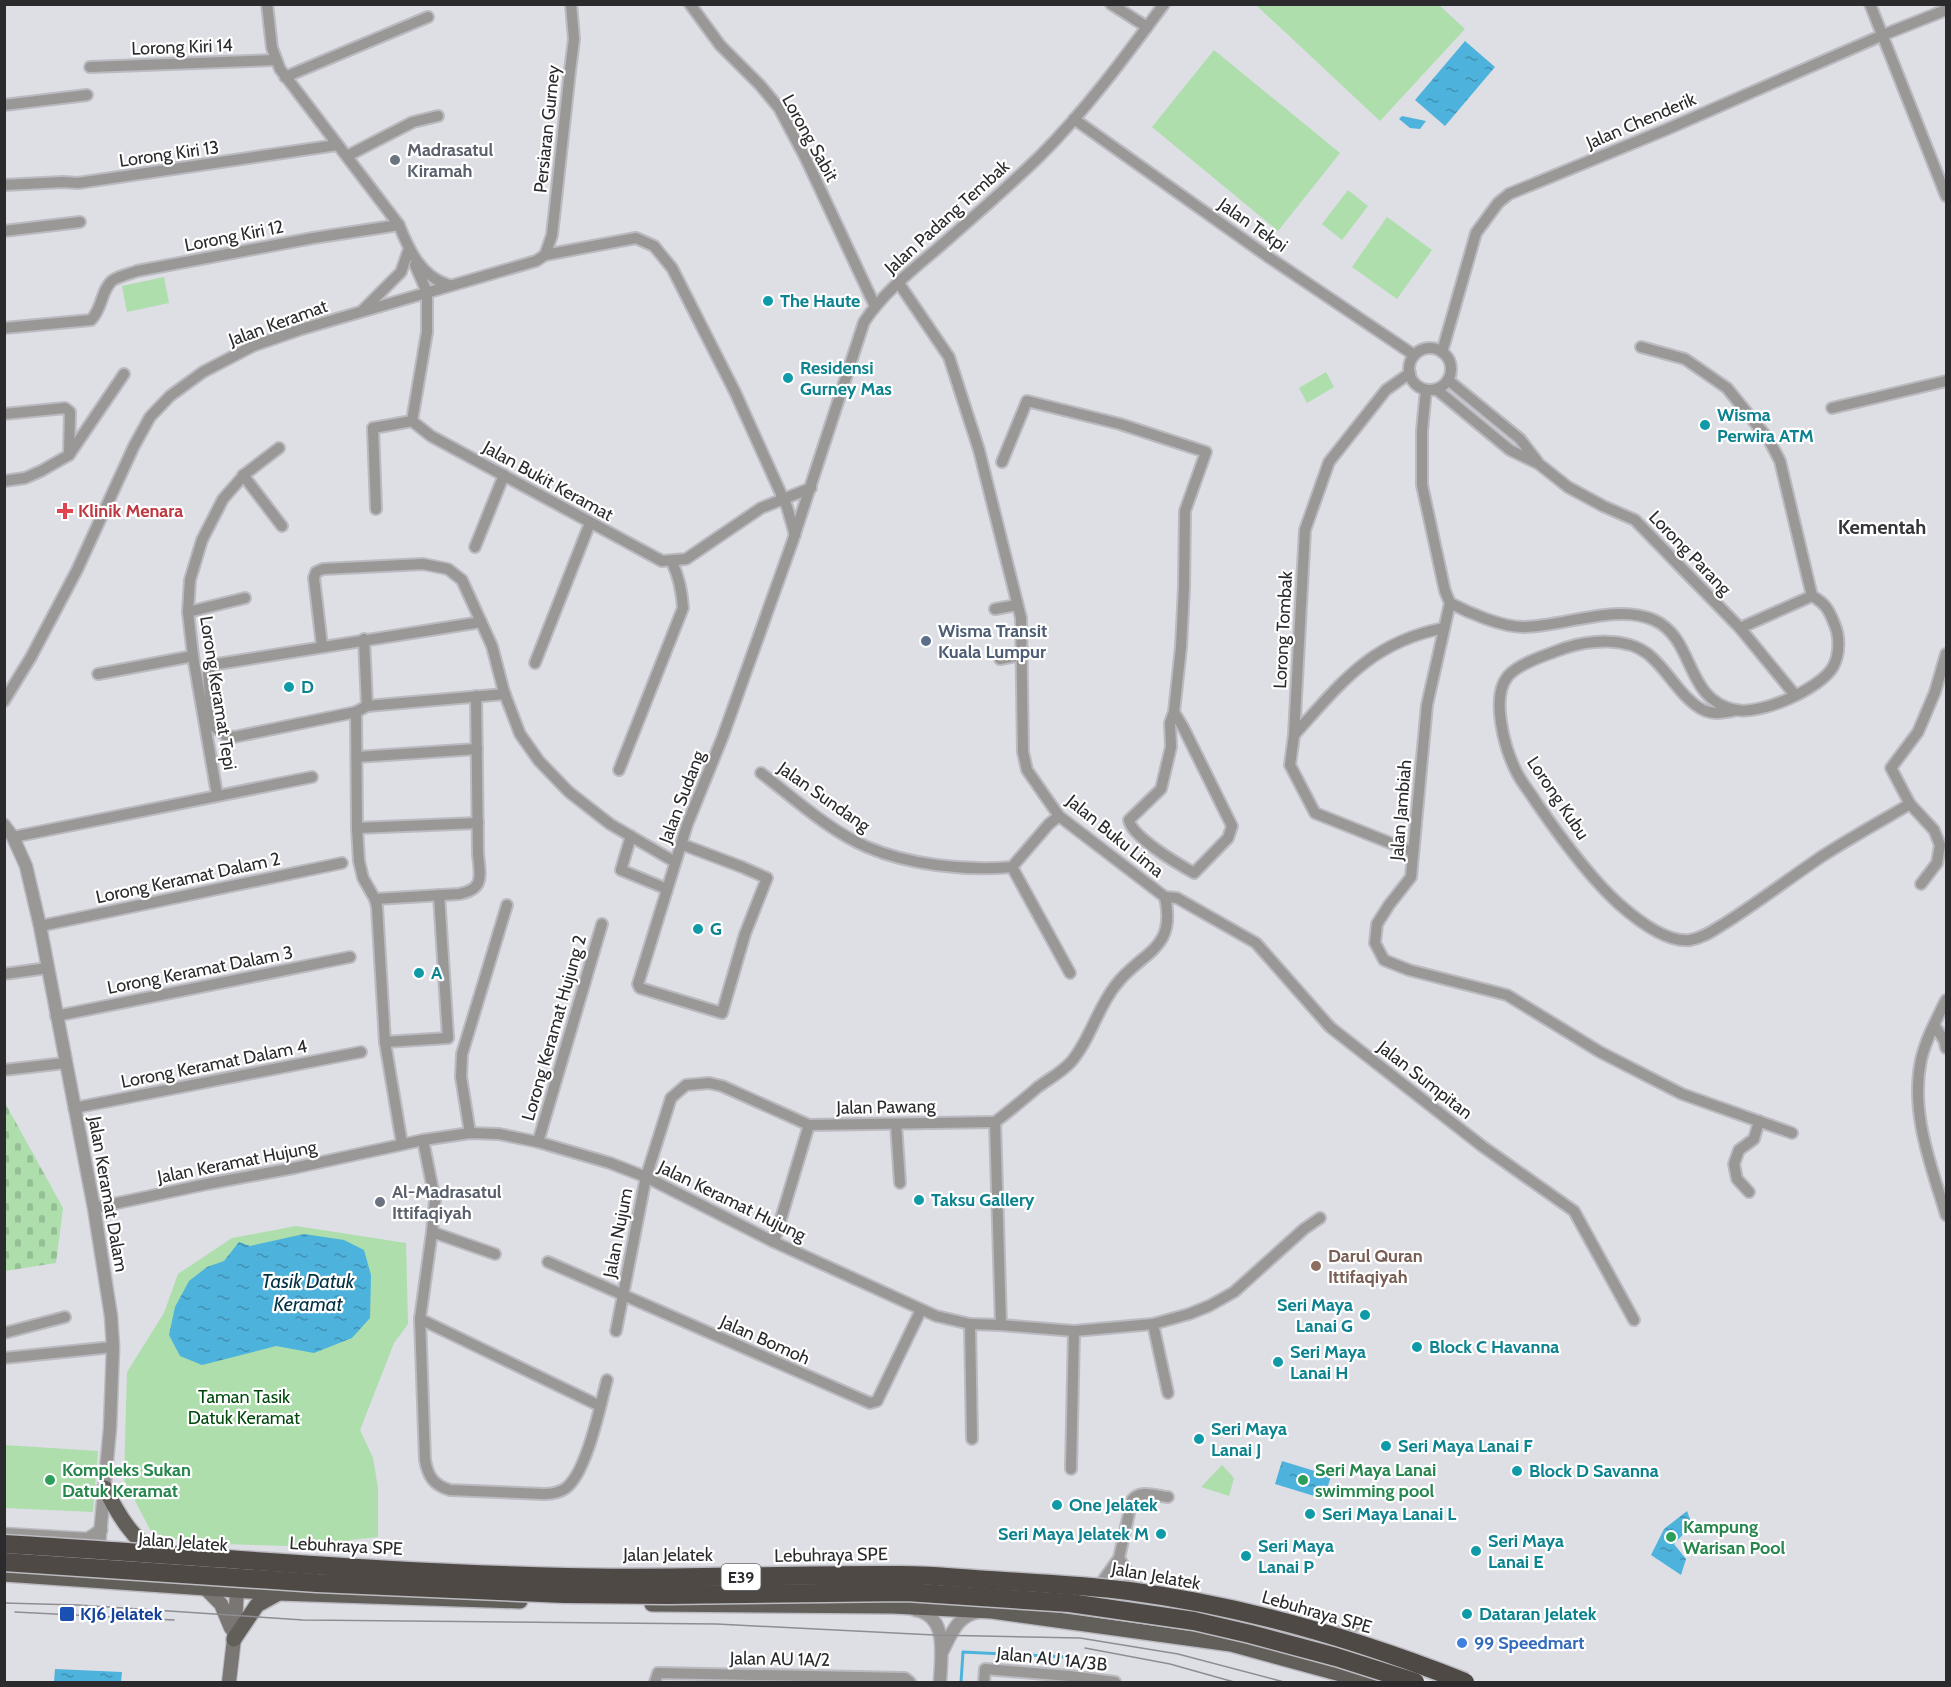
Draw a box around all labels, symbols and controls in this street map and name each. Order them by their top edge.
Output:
street label: Lorong Kiri 14 [131,34,233,60]
street label: Persiaran Gurney [529,64,565,194]
street label: Jalan Chenderik [1582,88,1700,154]
street label: Lorong Sabit [777,91,843,185]
street label: Lorong Kiri 13 [118,136,220,172]
place label: Madrasatul Kiramah [407,139,493,182]
marker: Madrasatul Kiramah [388,153,402,167]
street label: Jalan Padang Tembak [879,155,1015,279]
street label: Jalan Tekpi [1213,193,1292,257]
street label: Lorong Kiri 12 [183,216,285,256]
place label: The Haute [780,290,860,312]
marker: The Haute [761,294,775,308]
street label: Jalan Keramat [225,295,330,351]
place label: Residensi Gurney Mas [800,357,892,400]
marker: Residensi Gurney Mas [781,371,795,385]
place label: Wisma Perwira ATM [1717,404,1814,447]
marker: Wisma Perwira ATM [1698,418,1712,432]
street label: Jalan Bukit Keramat [478,436,617,526]
place label: Klinik Menara [78,500,183,522]
marker: Klinik Menara [56,502,74,520]
street label: Lorong Parang [1644,506,1737,601]
district label: Kementah [1838,515,1926,539]
street label: Lorong Tombak [1269,570,1297,689]
street label: Lorong Keramat Tepi [195,614,241,772]
place label: Wisma Transit Kuala Lumpur [938,620,1047,663]
marker: Wisma Transit Kuala Lumpur [919,634,933,648]
place label: D [301,676,314,698]
marker: D [282,680,296,694]
street label: Jalan Sudang [654,747,710,847]
street label: Lorong Kubu [1522,752,1594,844]
street label: Jalan Sundang [773,757,875,837]
street label: Jalan Jambiah [1386,759,1416,862]
street label: Jalan Buku Lima [1061,789,1168,882]
street label: Lorong Keramat Dalam 2 [94,848,282,908]
place label: G [710,918,722,940]
marker: G [691,922,705,936]
street label: Lorong Keramat Hujung 2 [517,933,591,1123]
street label: Lorong Keramat Dalam 3 [105,941,295,999]
place label: A [431,962,443,984]
marker: A [412,966,426,980]
street label: Lorong Keramat Dalam 4 [119,1035,309,1093]
street label: Jalan Sumpitan [1372,1036,1477,1124]
street label: Jalan Pawang [835,1095,937,1119]
street label: Jalan Keramat Dalam [83,1113,133,1274]
street label: Jalan Keramat Hujung [155,1136,319,1188]
street label: Jalan Keramat Hujung [654,1155,810,1247]
place label: Al-Madrasatul Ittifaqiyah [392,1181,502,1224]
street label: Jalan Nujum [598,1186,637,1281]
place label: Taksu Gallery [931,1189,1035,1211]
marker: Taksu Gallery [912,1193,926,1207]
marker: Al-Madrasatul Ittifaqiyah [373,1195,387,1209]
place label: Darul Quran Ittifaqiyah [1328,1245,1423,1288]
marker: Darul Quran Ittifaqiyah [1309,1259,1323,1273]
water label: Tasik Datuk Keramat [262,1269,356,1316]
place label: Seri Maya Lanai G [1277,1294,1353,1337]
marker: Seri Maya Lanai G [1358,1308,1372,1322]
street label: Jalan Bomoh [716,1310,813,1370]
place label: Block C Havanna [1429,1336,1559,1358]
marker: Block C Havanna [1410,1340,1424,1354]
place label: Seri Maya Lanai H [1290,1341,1366,1384]
marker: Seri Maya Lanai H [1271,1355,1285,1369]
park label: Taman Tasik Datuk Keramat [188,1386,300,1429]
place label: Seri Maya Lanai J [1211,1418,1287,1461]
marker: Seri Maya Lanai J [1192,1432,1206,1446]
place label: Seri Maya Lanai F [1398,1435,1533,1457]
marker: Seri Maya Lanai F [1379,1439,1393,1453]
place label: Kompleks Sukan Datuk Keramat [62,1459,191,1502]
place label: Seri Maya Lanai swimming pool [1315,1459,1436,1502]
place label: Block D Savanna [1529,1460,1659,1482]
marker: Block D Savanna [1510,1464,1524,1478]
marker: Kompleks Sukan Datuk Keramat [43,1473,57,1487]
marker: Seri Maya Lanai swimming pool [1296,1473,1310,1487]
place label: One Jelatek [1069,1494,1158,1516]
marker: One Jelatek [1050,1498,1064,1512]
place label: Seri Maya Lanai L [1322,1503,1456,1525]
marker: Seri Maya Lanai L [1303,1507,1317,1521]
place label: Kampung Warisan Pool [1683,1516,1786,1559]
place label: Seri Maya Jelatek M [998,1523,1149,1545]
marker: Seri Maya Jelatek M [1154,1527,1168,1541]
street label: Jalan Jelatek [137,1528,229,1556]
place label: Seri Maya Lanai E [1488,1530,1564,1573]
marker: Kampung Warisan Pool [1664,1530,1678,1544]
street label: Lebuhraya SPE [289,1532,403,1560]
place label: Seri Maya Lanai P [1258,1535,1334,1578]
street label: Lebuhraya SPE [774,1543,888,1567]
street label: Jalan Jelatek [622,1544,714,1566]
marker: Seri Maya Lanai E [1469,1544,1483,1558]
marker: Seri Maya Lanai P [1239,1549,1253,1563]
street label: Jalan Jelatek [1109,1557,1203,1595]
road number: E39 [722,1564,760,1590]
street label: Lebuhraya SPE [1259,1586,1375,1638]
place label: KJ6 Jelatek [80,1603,163,1625]
place label: Dataran Jelatek [1479,1603,1597,1625]
marker: KJ6 Jelatek [58,1605,76,1623]
marker: Dataran Jelatek [1460,1607,1474,1621]
place label: 99 Speedmart [1474,1632,1584,1654]
marker: 99 Speedmart [1455,1636,1469,1650]
street label: Jalan AU 1A/3B [995,1642,1109,1676]
street label: Jalan AU 1A/2 [729,1647,830,1671]

